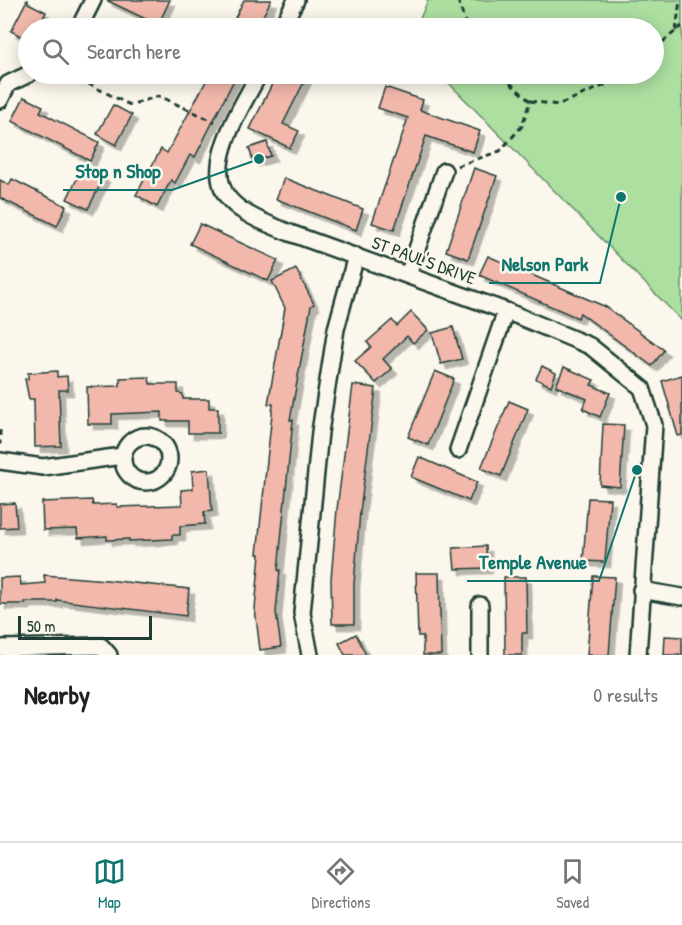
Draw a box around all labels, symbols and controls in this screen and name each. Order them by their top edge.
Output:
search box [18,18,664,84]
icon: search [39,35,72,68]
text: Search here [87,36,181,66]
callout: Stop n Shop [63,152,172,190]
text: Stop n Shop [75,157,161,185]
street label: ST PAUL'S DRIVE [368,230,480,290]
callout: Nelson Park [489,245,600,283]
text: Nelson Park [502,250,589,277]
callout: Temple Avenue [467,543,599,581]
text: Temple Avenue [478,548,587,576]
scale bar [18,613,152,640]
text: 50 m [27,615,56,637]
text: Nearby [24,677,90,712]
text: 0 results [593,681,658,708]
tab: Map [93,855,126,913]
tab: Directions [312,855,370,913]
tab: Saved [556,855,589,913]

